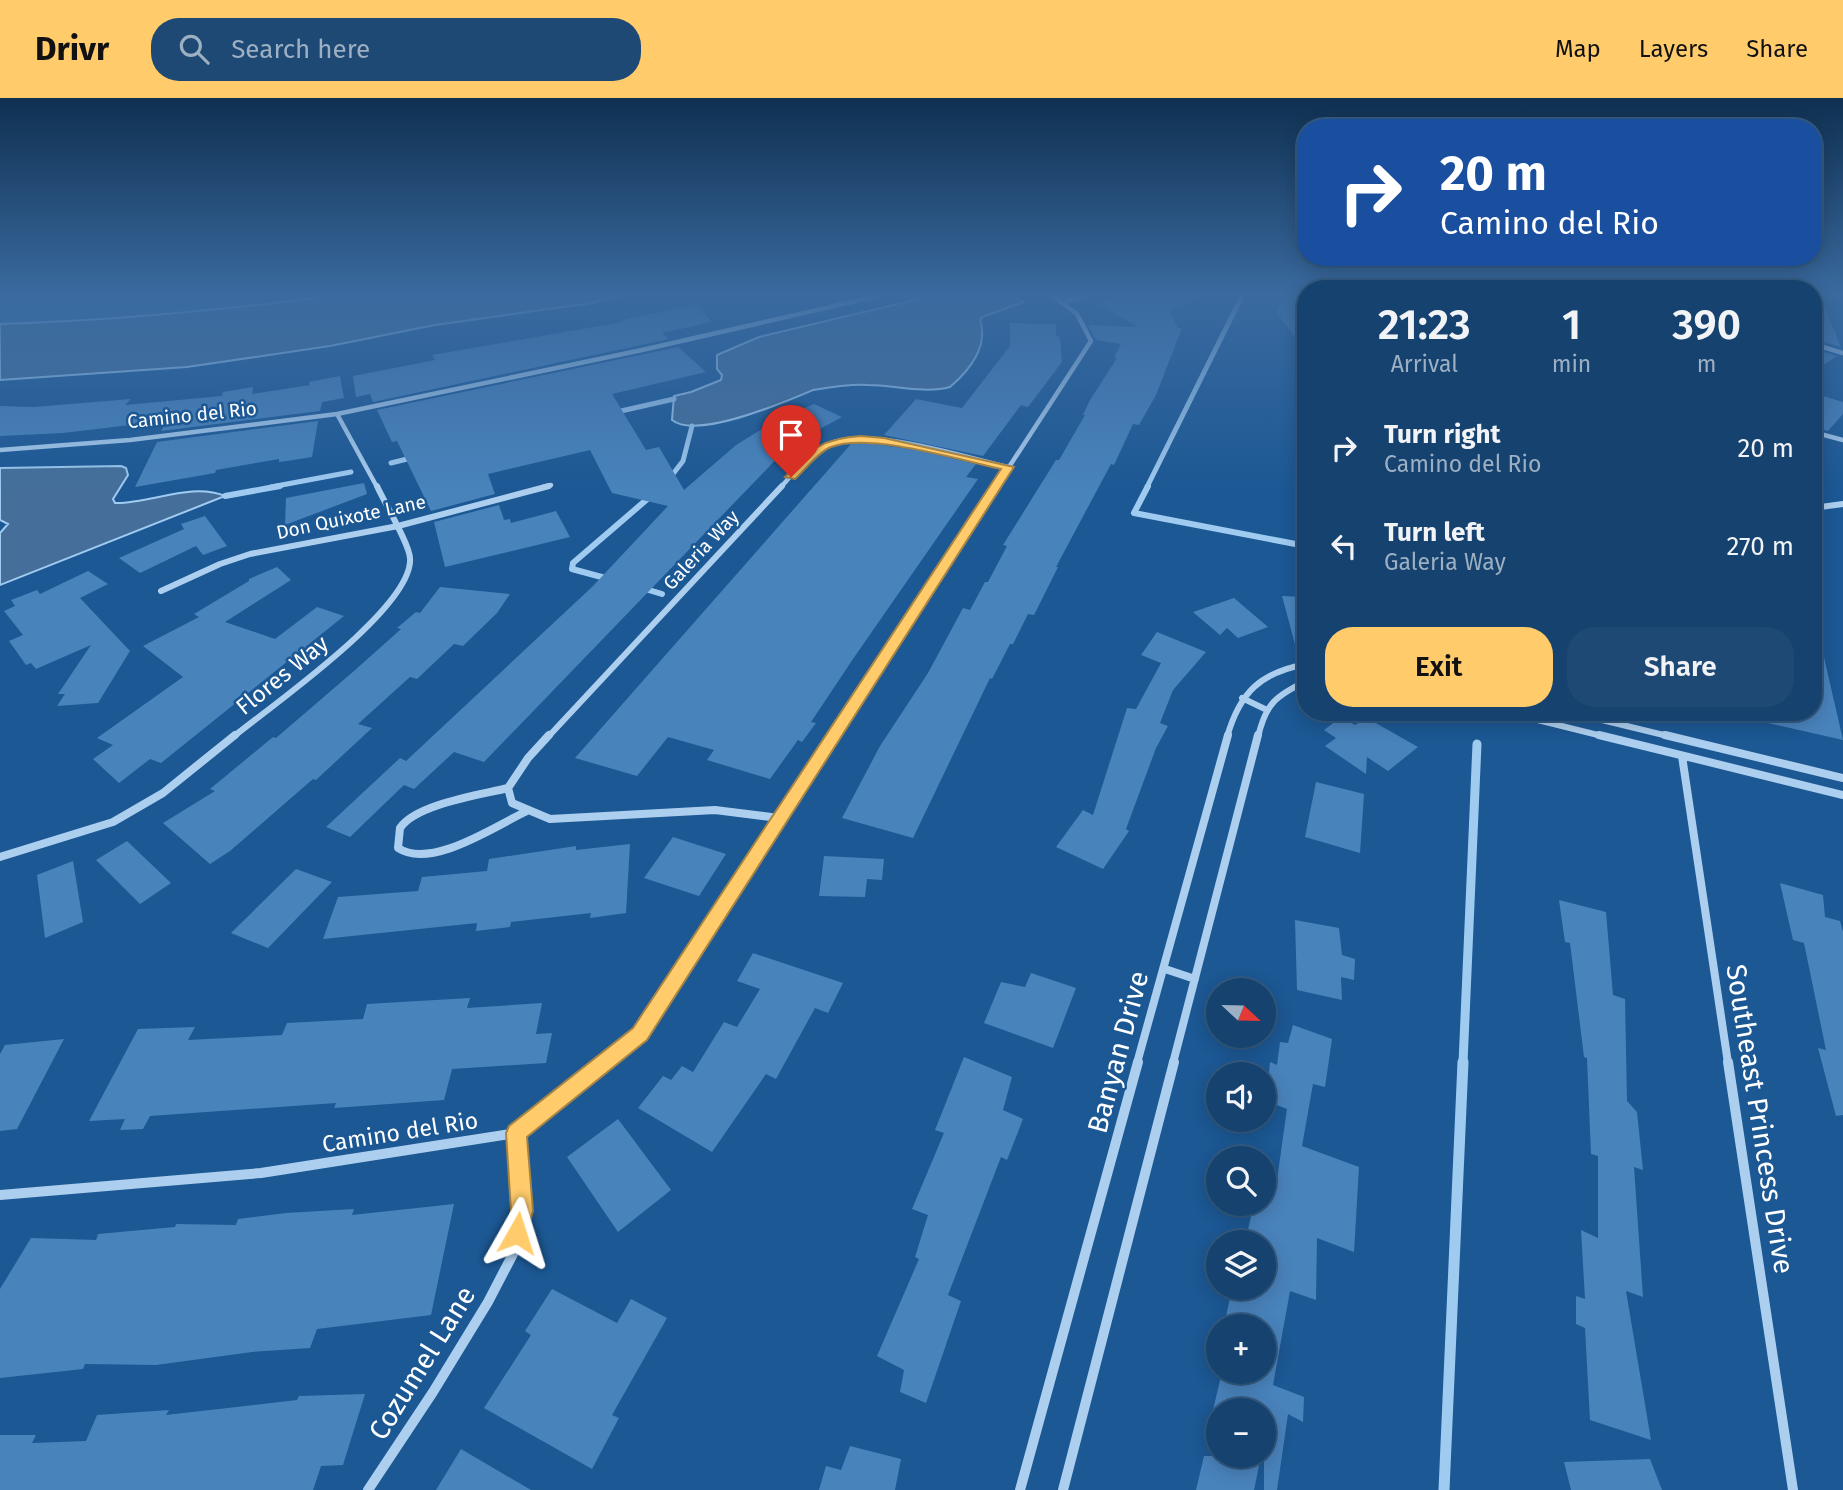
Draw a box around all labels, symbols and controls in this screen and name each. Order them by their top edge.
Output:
search box [151,18,641,81]
text: Drivr [35,29,109,69]
icon: search [175,30,213,68]
text: Search here [231,34,370,65]
text: Map [1555,35,1601,63]
text: Layers [1639,35,1708,63]
text: Share [1746,35,1808,63]
text: 20 m [1440,144,1547,203]
icon: right [1325,147,1416,238]
text: Camino del Rio [1440,204,1659,242]
text: 21:23 [1378,300,1471,350]
text: 1 [1562,300,1581,350]
text: 390 [1672,300,1741,350]
text: Arrival [1391,350,1458,378]
text: min [1552,350,1591,378]
text: m [1697,350,1717,378]
street label: Camino del Rio [126,397,258,433]
pin [761,405,821,477]
icon: arrive [772,416,810,454]
text: Turn right [1384,419,1501,450]
icon: right [1325,429,1363,467]
text: 20 m [1737,433,1794,464]
text: Camino del Rio [1384,450,1541,478]
street label: Don Quixote Lane [274,490,428,544]
street label: Galeria Way [658,505,744,595]
text: Turn left [1384,517,1485,548]
icon: left [1325,527,1363,565]
text: 270 m [1726,531,1794,562]
text: Galeria Way [1384,548,1506,576]
button: Exit [1325,627,1553,707]
button: Share [1567,627,1794,707]
street label: Flores Way [230,629,334,721]
street label: Southeast Princess Drive [1719,962,1801,1276]
street label: Banyan Drive [1081,967,1155,1137]
north arrow [1206,978,1276,1048]
map controls [1206,978,1276,1468]
button: sound [1206,1062,1276,1132]
street label: Camino del Rio [320,1106,480,1158]
button: search [1206,1146,1276,1216]
position arrow [480,1196,554,1270]
button: layers [1206,1230,1276,1300]
street label: Cozumel Lane [362,1280,482,1446]
button: + [1206,1314,1276,1384]
button: − [1206,1398,1276,1468]

